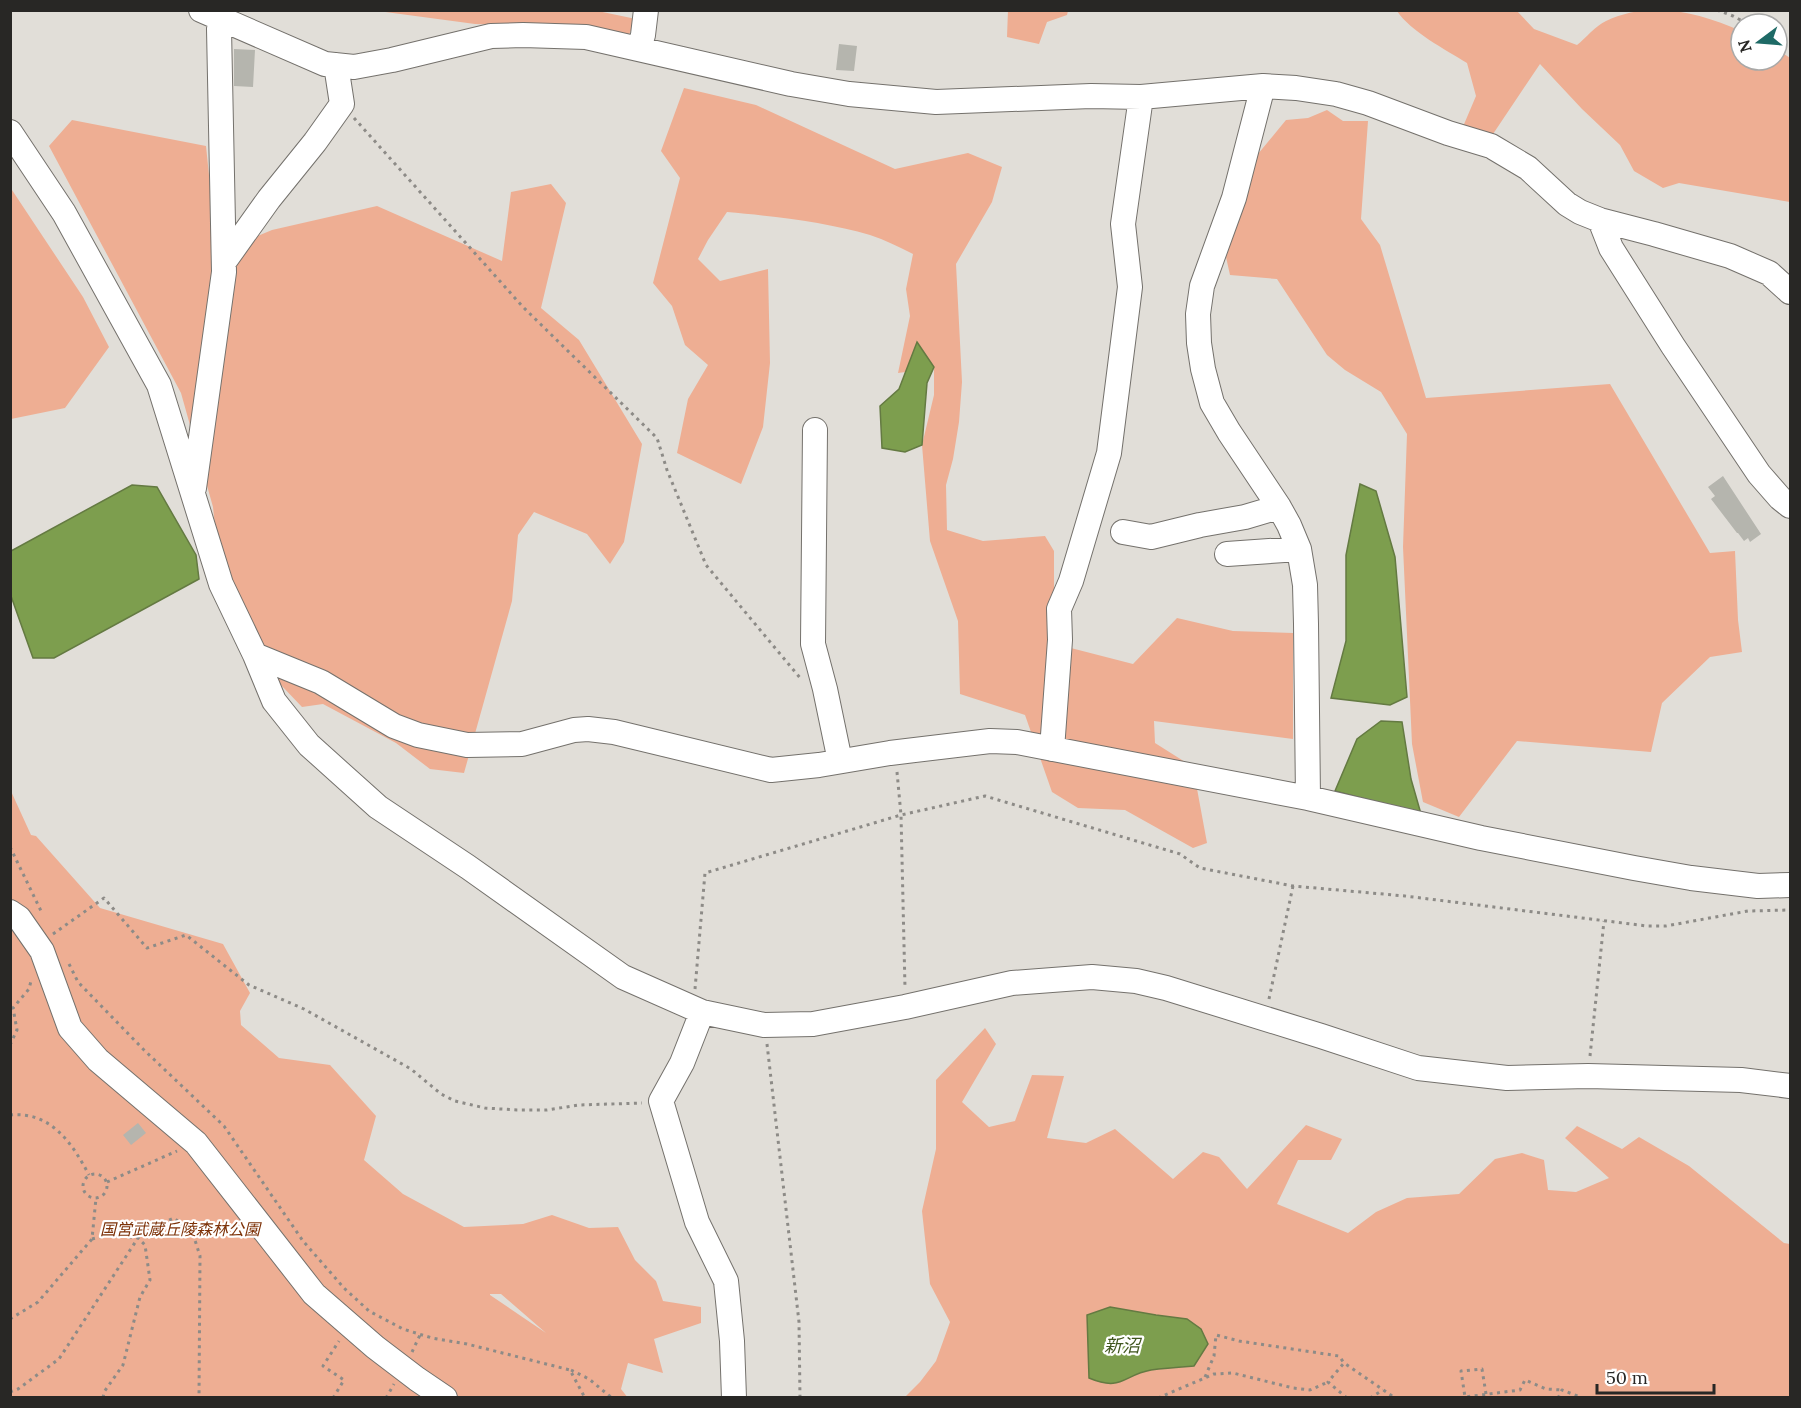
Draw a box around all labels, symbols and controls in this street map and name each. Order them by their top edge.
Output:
north arrow [1729,12,1789,72]
text: N [1733,37,1756,55]
park label: 国営武蔵丘陵森林公園 [100,1219,262,1239]
water label: 新沼 [1104,1334,1143,1357]
scale bar [1597,1357,1714,1395]
text: 50 m [1606,1366,1648,1389]

